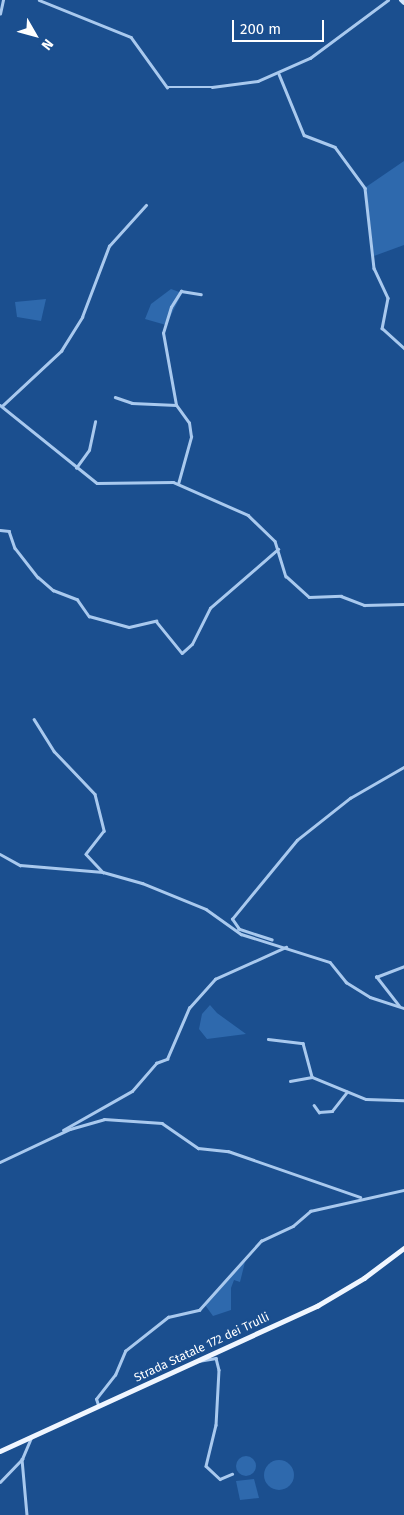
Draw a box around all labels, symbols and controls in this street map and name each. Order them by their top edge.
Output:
north arrow [10,10,60,60]
scale bar [234,10,326,42]
text: 200 m [240,20,281,38]
text: N [38,36,57,53]
street label: Strada Statale 172 dei Trulli [132,1310,272,1386]

